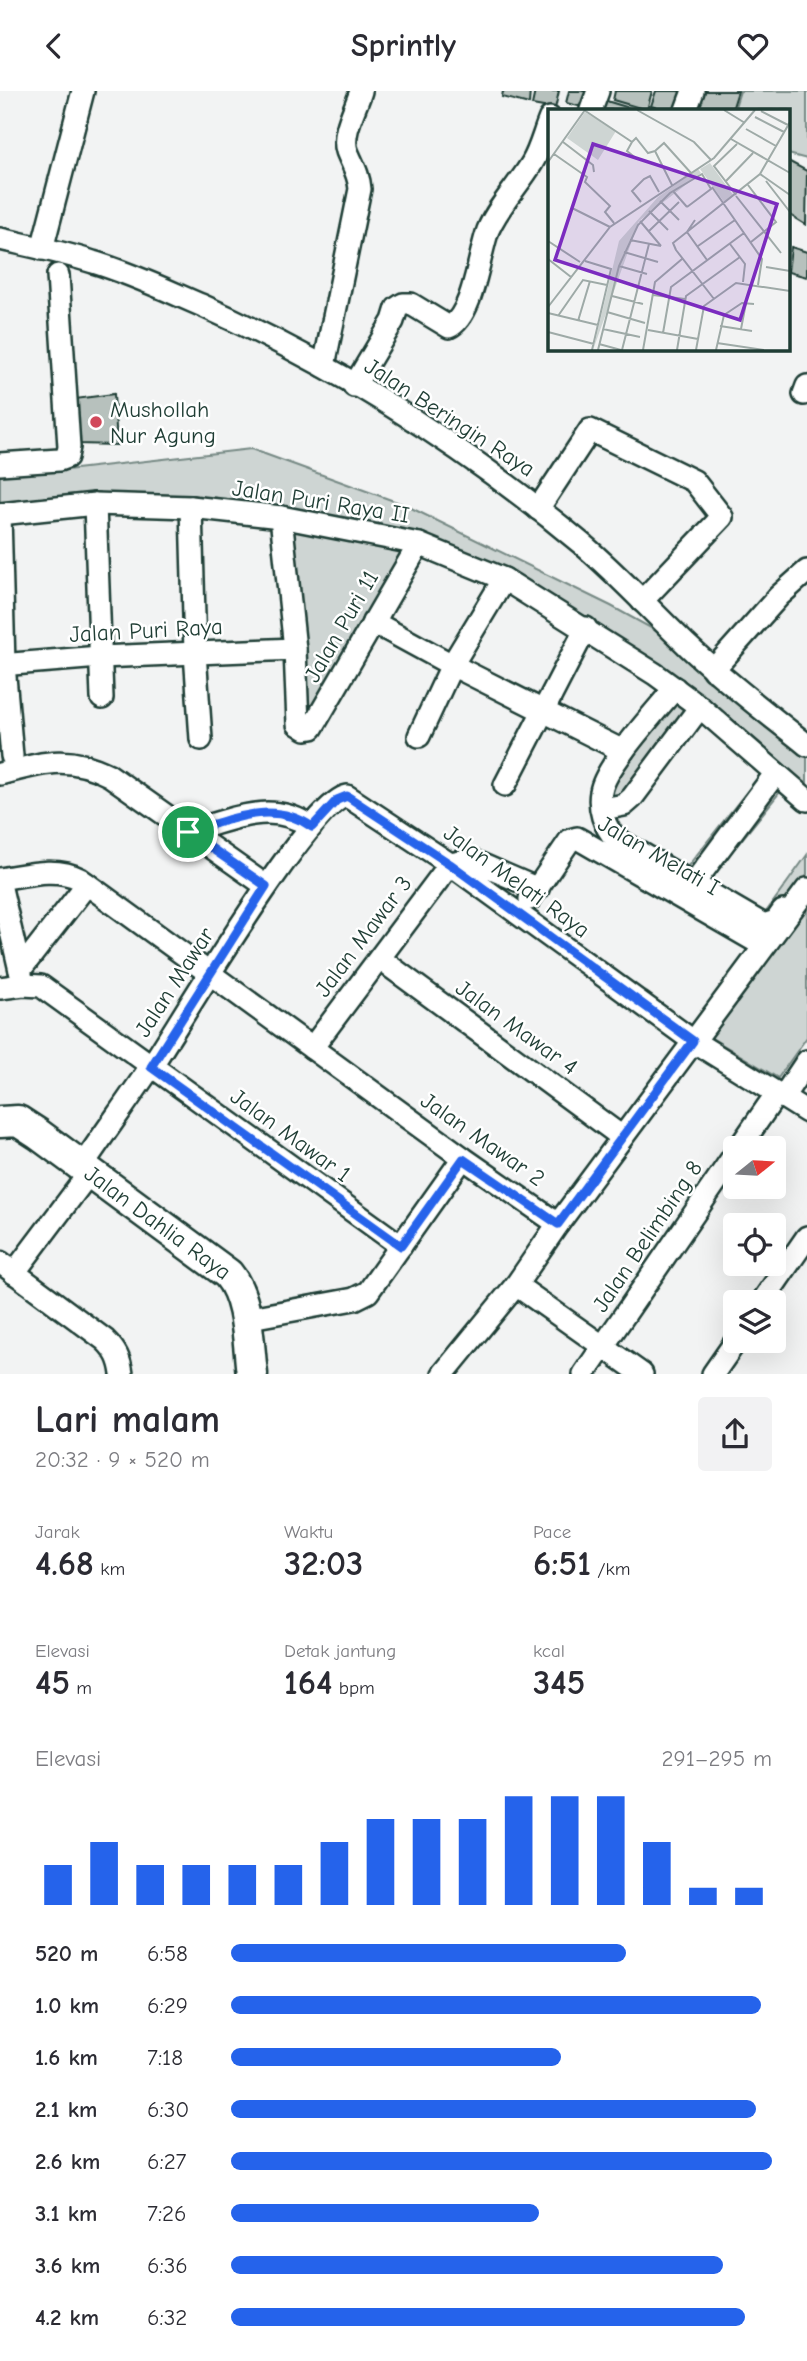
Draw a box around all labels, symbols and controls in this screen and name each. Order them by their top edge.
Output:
icon: back [35,27,73,65]
text: Sprintly [351,27,456,64]
icon: heart [734,27,772,65]
inset map [548,109,790,350]
street label: Jalan Beringin Raya [360,352,540,483]
place label: Mushollah Nur Agung [110,396,216,449]
marker: Mushollah Nur Agung [88,414,104,430]
street label: Jalan Puri Raya II [230,474,412,529]
street label: Jalan Puri 11 [299,566,384,687]
street label: Jalan Puri Raya [69,613,223,648]
pin [158,802,218,862]
street label: Jalan Melati I [593,810,724,901]
icon: arrive [169,813,207,851]
street label: Jalan Melati Raya [438,819,595,943]
street label: Jalan Mawar 3 [309,870,418,1002]
street label: Jalan Mawar [129,922,220,1042]
street label: Jalan Mawar 4 [451,974,583,1081]
street label: Jalan Mawar 1 [225,1083,356,1188]
street label: Jalan Mawar 2 [416,1087,550,1192]
north arrow [723,1136,786,1199]
map controls [723,1136,786,1353]
street label: Jalan Belimbing 8 [587,1155,708,1317]
street label: Jalan Dahlia Raya [79,1160,236,1286]
button: locate [723,1213,786,1276]
button: layers [723,1290,786,1353]
button: share [698,1397,772,1471]
text: Lari malam [35,1398,220,1442]
text: 20:32 · 9 × 520 m [35,1446,210,1473]
text: Jarak [35,1521,80,1543]
text: Waktu [284,1521,333,1543]
text: Pace [533,1521,571,1543]
text: 4.68 [35,1543,94,1584]
text: 32:03 [284,1543,363,1584]
text: 6:51 [533,1543,591,1584]
text: km [94,1558,125,1580]
text: /km [591,1558,630,1580]
text: Elevasi [35,1640,90,1662]
text: Detak jantung [284,1640,396,1662]
text: kcal [533,1640,565,1662]
text: 45 [35,1662,70,1703]
text: 164 [284,1662,332,1703]
text: 345 [533,1662,585,1703]
text: m [70,1677,92,1699]
text: bpm [332,1677,375,1699]
text: Elevasi [35,1745,101,1772]
text: 291–295 m [661,1745,772,1772]
text: 520 m [35,1940,98,1967]
text: 6:58 [147,1940,188,1967]
text: 1.0 km [35,1992,99,2019]
text: 6:29 [147,1992,188,2019]
text: 1.6 km [35,2044,98,2071]
text: 7:18 [147,2044,183,2071]
text: 2.1 km [35,2096,97,2123]
text: 6:30 [147,2096,189,2123]
text: 2.6 km [35,2148,100,2175]
text: 6:27 [147,2148,187,2175]
text: 3.1 km [35,2200,97,2227]
text: 7:26 [147,2200,187,2227]
text: 3.6 km [35,2252,100,2279]
text: 6:36 [147,2252,188,2279]
text: 4.2 km [35,2304,99,2331]
text: 6:32 [147,2304,187,2331]

